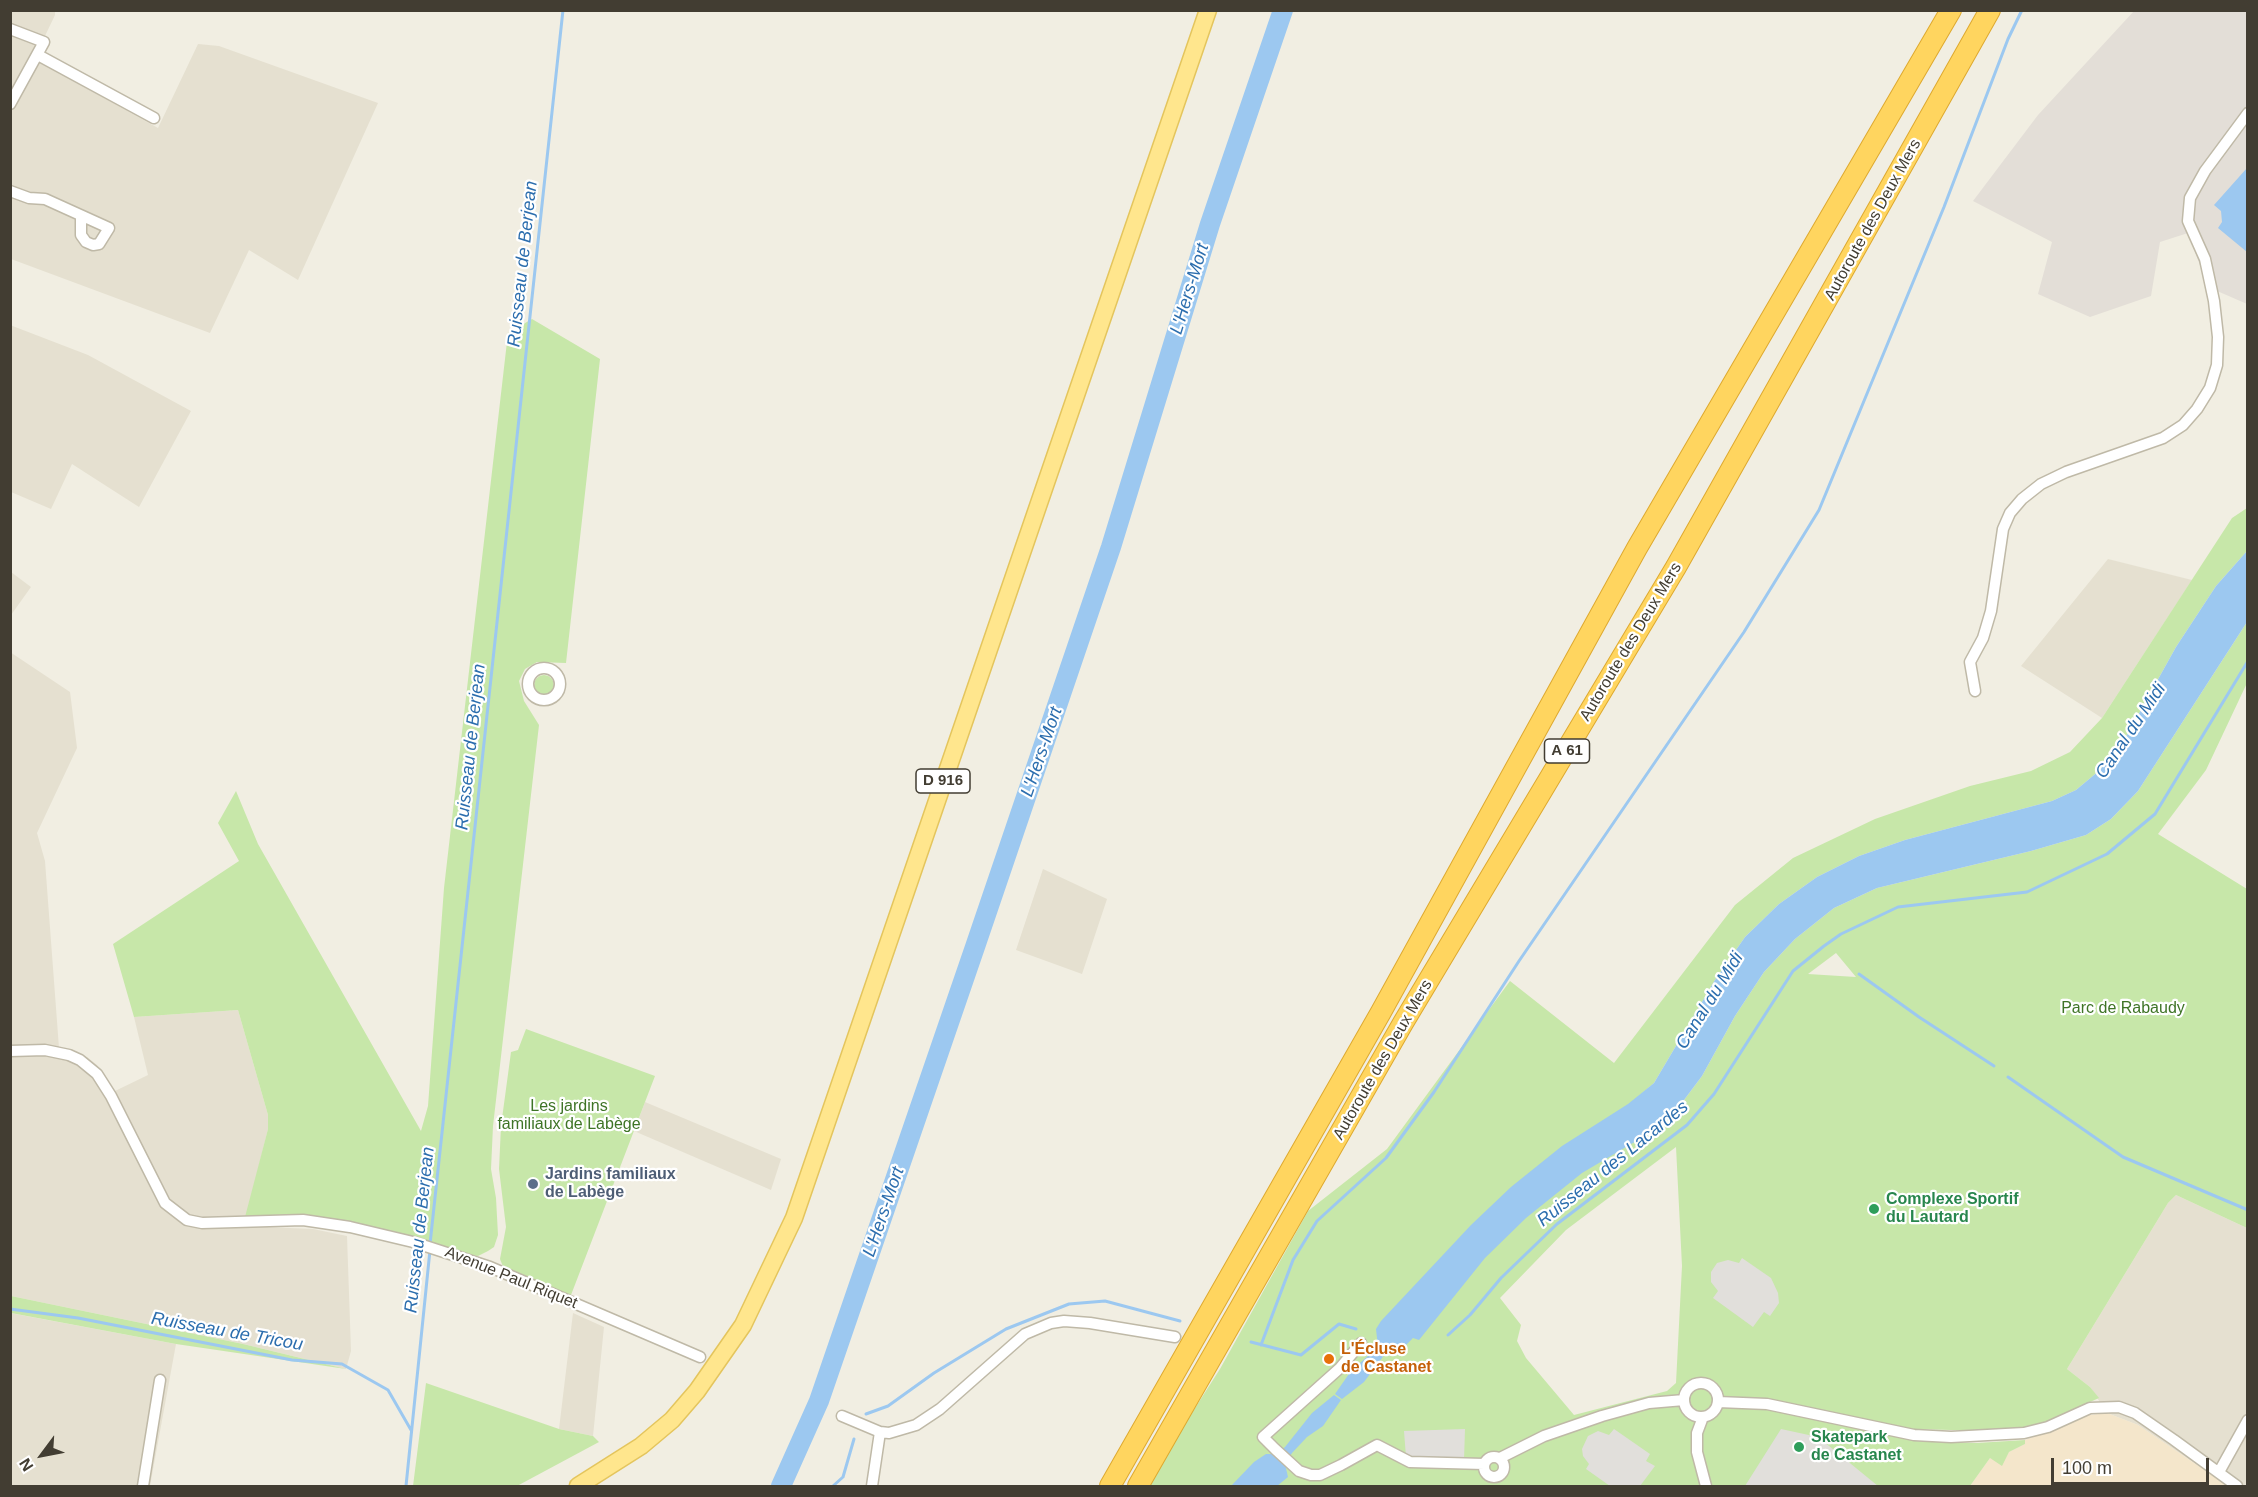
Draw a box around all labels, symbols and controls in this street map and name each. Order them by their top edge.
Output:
street label: Autoroute des Deux Mers [1821,136,1925,304]
water label: Ruisseau de Berjean [504,180,542,348]
water label: L'Hers-Mort [1166,241,1214,337]
street label: Autoroute des Deux Mers [1576,559,1686,725]
water label: Ruisseau de Berjean [452,663,490,831]
water label: Canal du Midi [2091,679,2171,783]
water label: L'Hers-Mort [1017,704,1067,800]
road number: A 61 [1544,739,1590,763]
road number: D 916 [916,769,970,793]
water label: Canal du Midi [1672,949,1748,1053]
street label: Autoroute des Deux Mers [1329,977,1437,1143]
park label: Parc de Rabaudy [2061,999,2185,1019]
water label: Ruisseau des Lacardes [1533,1096,1693,1232]
park label: Les jardins familiaux de Labège [497,1097,641,1135]
water label: Ruisseau de Berjean [401,1146,439,1314]
water label: L'Hers-Mort [859,1164,909,1260]
place label: Jardins familiaux de Labège [545,1165,676,1203]
marker: Jardins familiaux de Labège [526,1177,540,1191]
place label: Complexe Sportif du Lautard [1886,1190,2018,1228]
marker: Complexe Sportif du Lautard [1867,1202,1881,1216]
street label: Avenue Paul Riquet [442,1243,580,1313]
water label: Ruisseau de Tricou [149,1308,305,1356]
place label: L'Écluse de Castanet [1341,1340,1432,1378]
marker: L'Écluse de Castanet [1322,1352,1336,1366]
north arrow [12,1425,72,1485]
place label: Skatepark de Castanet [1811,1428,1902,1466]
marker: Skatepark de Castanet [1792,1440,1806,1454]
scale bar [2054,1446,2212,1484]
text: N [16,1455,37,1474]
text: 100 m [2062,1458,2112,1478]

